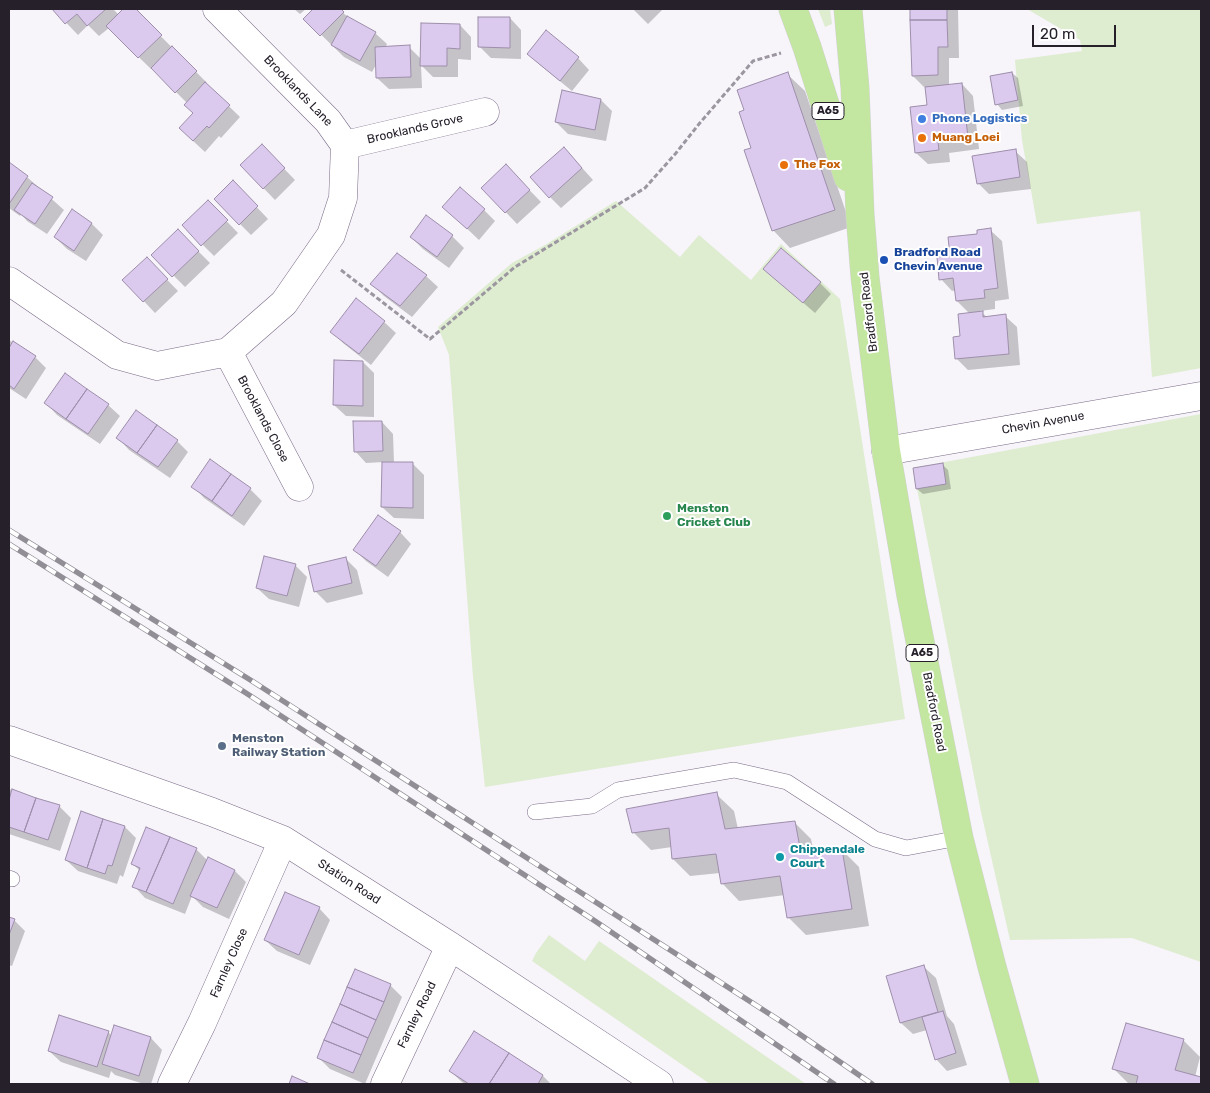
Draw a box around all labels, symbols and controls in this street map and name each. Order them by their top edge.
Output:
scale bar [1035,15,1119,47]
text: 20 m [1040,25,1075,43]
street label: Brooklands Lane [261,53,335,129]
road number: A65 [812,102,844,120]
street label: Brooklands Grove [366,111,464,147]
place label: Phone Logistics [932,112,1027,126]
marker: Phone Logistics [916,113,928,125]
place label: Muang Loei [932,131,1000,145]
marker: Muang Loei [916,132,928,144]
place label: The Fox [794,158,840,172]
marker: The Fox [778,159,790,171]
place label: Bradford Road Chevin Avenue [894,246,983,274]
marker: Bradford Road Chevin Avenue [878,254,890,266]
street label: Bradford Road [857,271,881,353]
street label: Brooklands Close [234,373,292,465]
street label: Chevin Avenue [1001,409,1085,437]
place label: Menston Cricket Club [677,502,751,530]
marker: Menston Cricket Club [661,510,673,522]
road number: A65 [906,644,938,661]
street label: Bradford Road [919,671,949,753]
place label: Menston Railway Station [232,732,325,760]
marker: Menston Railway Station [216,740,228,752]
place label: Chippendale Court [790,843,865,871]
marker: Chippendale Court [774,851,786,863]
street label: Station Road [315,856,383,908]
street label: Farnley Close [207,926,251,1000]
street label: Farnley Road [395,979,439,1051]

